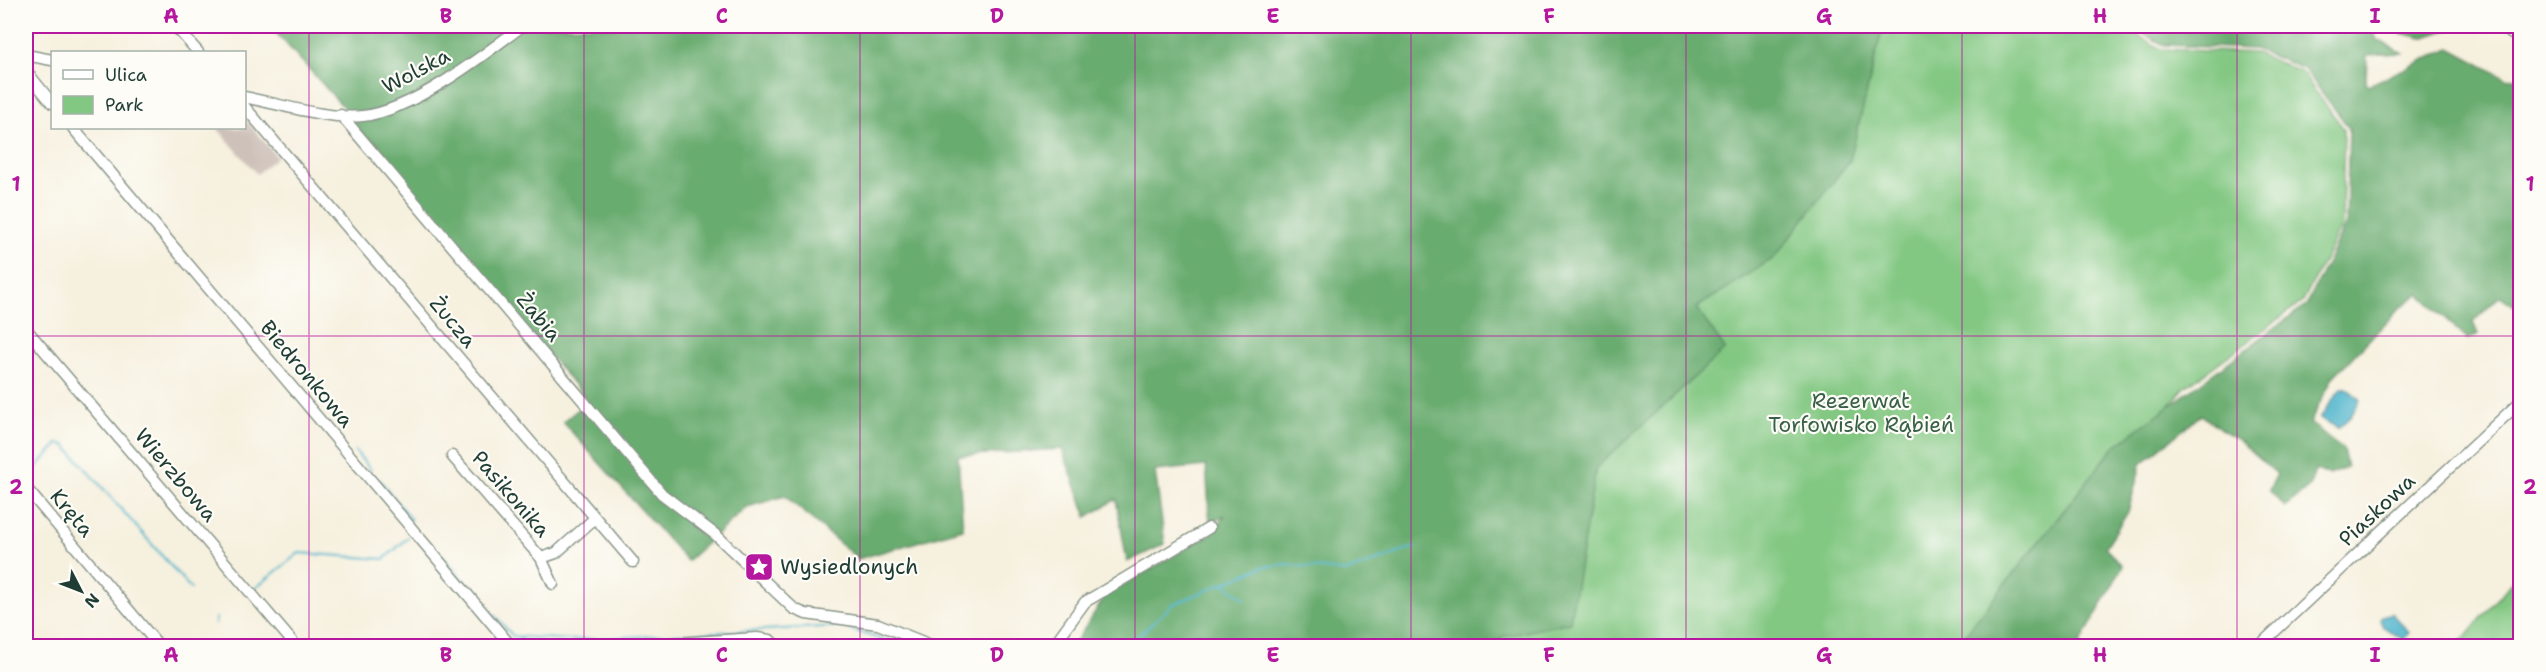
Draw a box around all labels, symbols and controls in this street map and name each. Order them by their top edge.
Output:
text: A [163,3,179,29]
text: B [440,3,452,29]
text: C [716,3,728,29]
text: D [990,3,1004,29]
text: E [1266,3,1280,29]
text: F [1543,3,1555,29]
text: G [1816,3,1832,29]
text: H [2093,3,2107,29]
text: I [2369,3,2381,29]
street label: Wolska [377,42,455,100]
legend [51,51,246,129]
text: Ulica [105,63,147,87]
text: Park [105,93,144,117]
text: 1 [11,171,21,197]
text: 1 [2525,171,2535,197]
street label: Żabia [510,287,568,347]
street label: Żucza [423,290,483,354]
street label: Biedronkowa [254,315,360,433]
park label: Rezerwat Torfowisko Rąbień [1768,387,1954,439]
street label: Wierzbowa [128,422,224,528]
street label: Pasikonika [466,445,556,543]
street label: Piaskowa [2333,467,2421,553]
text: 2 [9,474,23,500]
text: 2 [2523,474,2537,500]
street label: Kręta [44,483,100,543]
place icon: Wysiedlonych [743,551,775,583]
place label: Wysiedlonych [780,553,919,581]
north arrow [51,561,111,621]
text: N [80,589,104,612]
text: A [163,642,179,668]
text: B [440,642,452,668]
text: C [716,642,728,668]
text: D [990,642,1004,668]
text: E [1266,642,1280,668]
text: F [1543,642,1555,668]
text: G [1816,642,1832,668]
text: H [2093,642,2107,668]
text: I [2369,642,2381,668]

